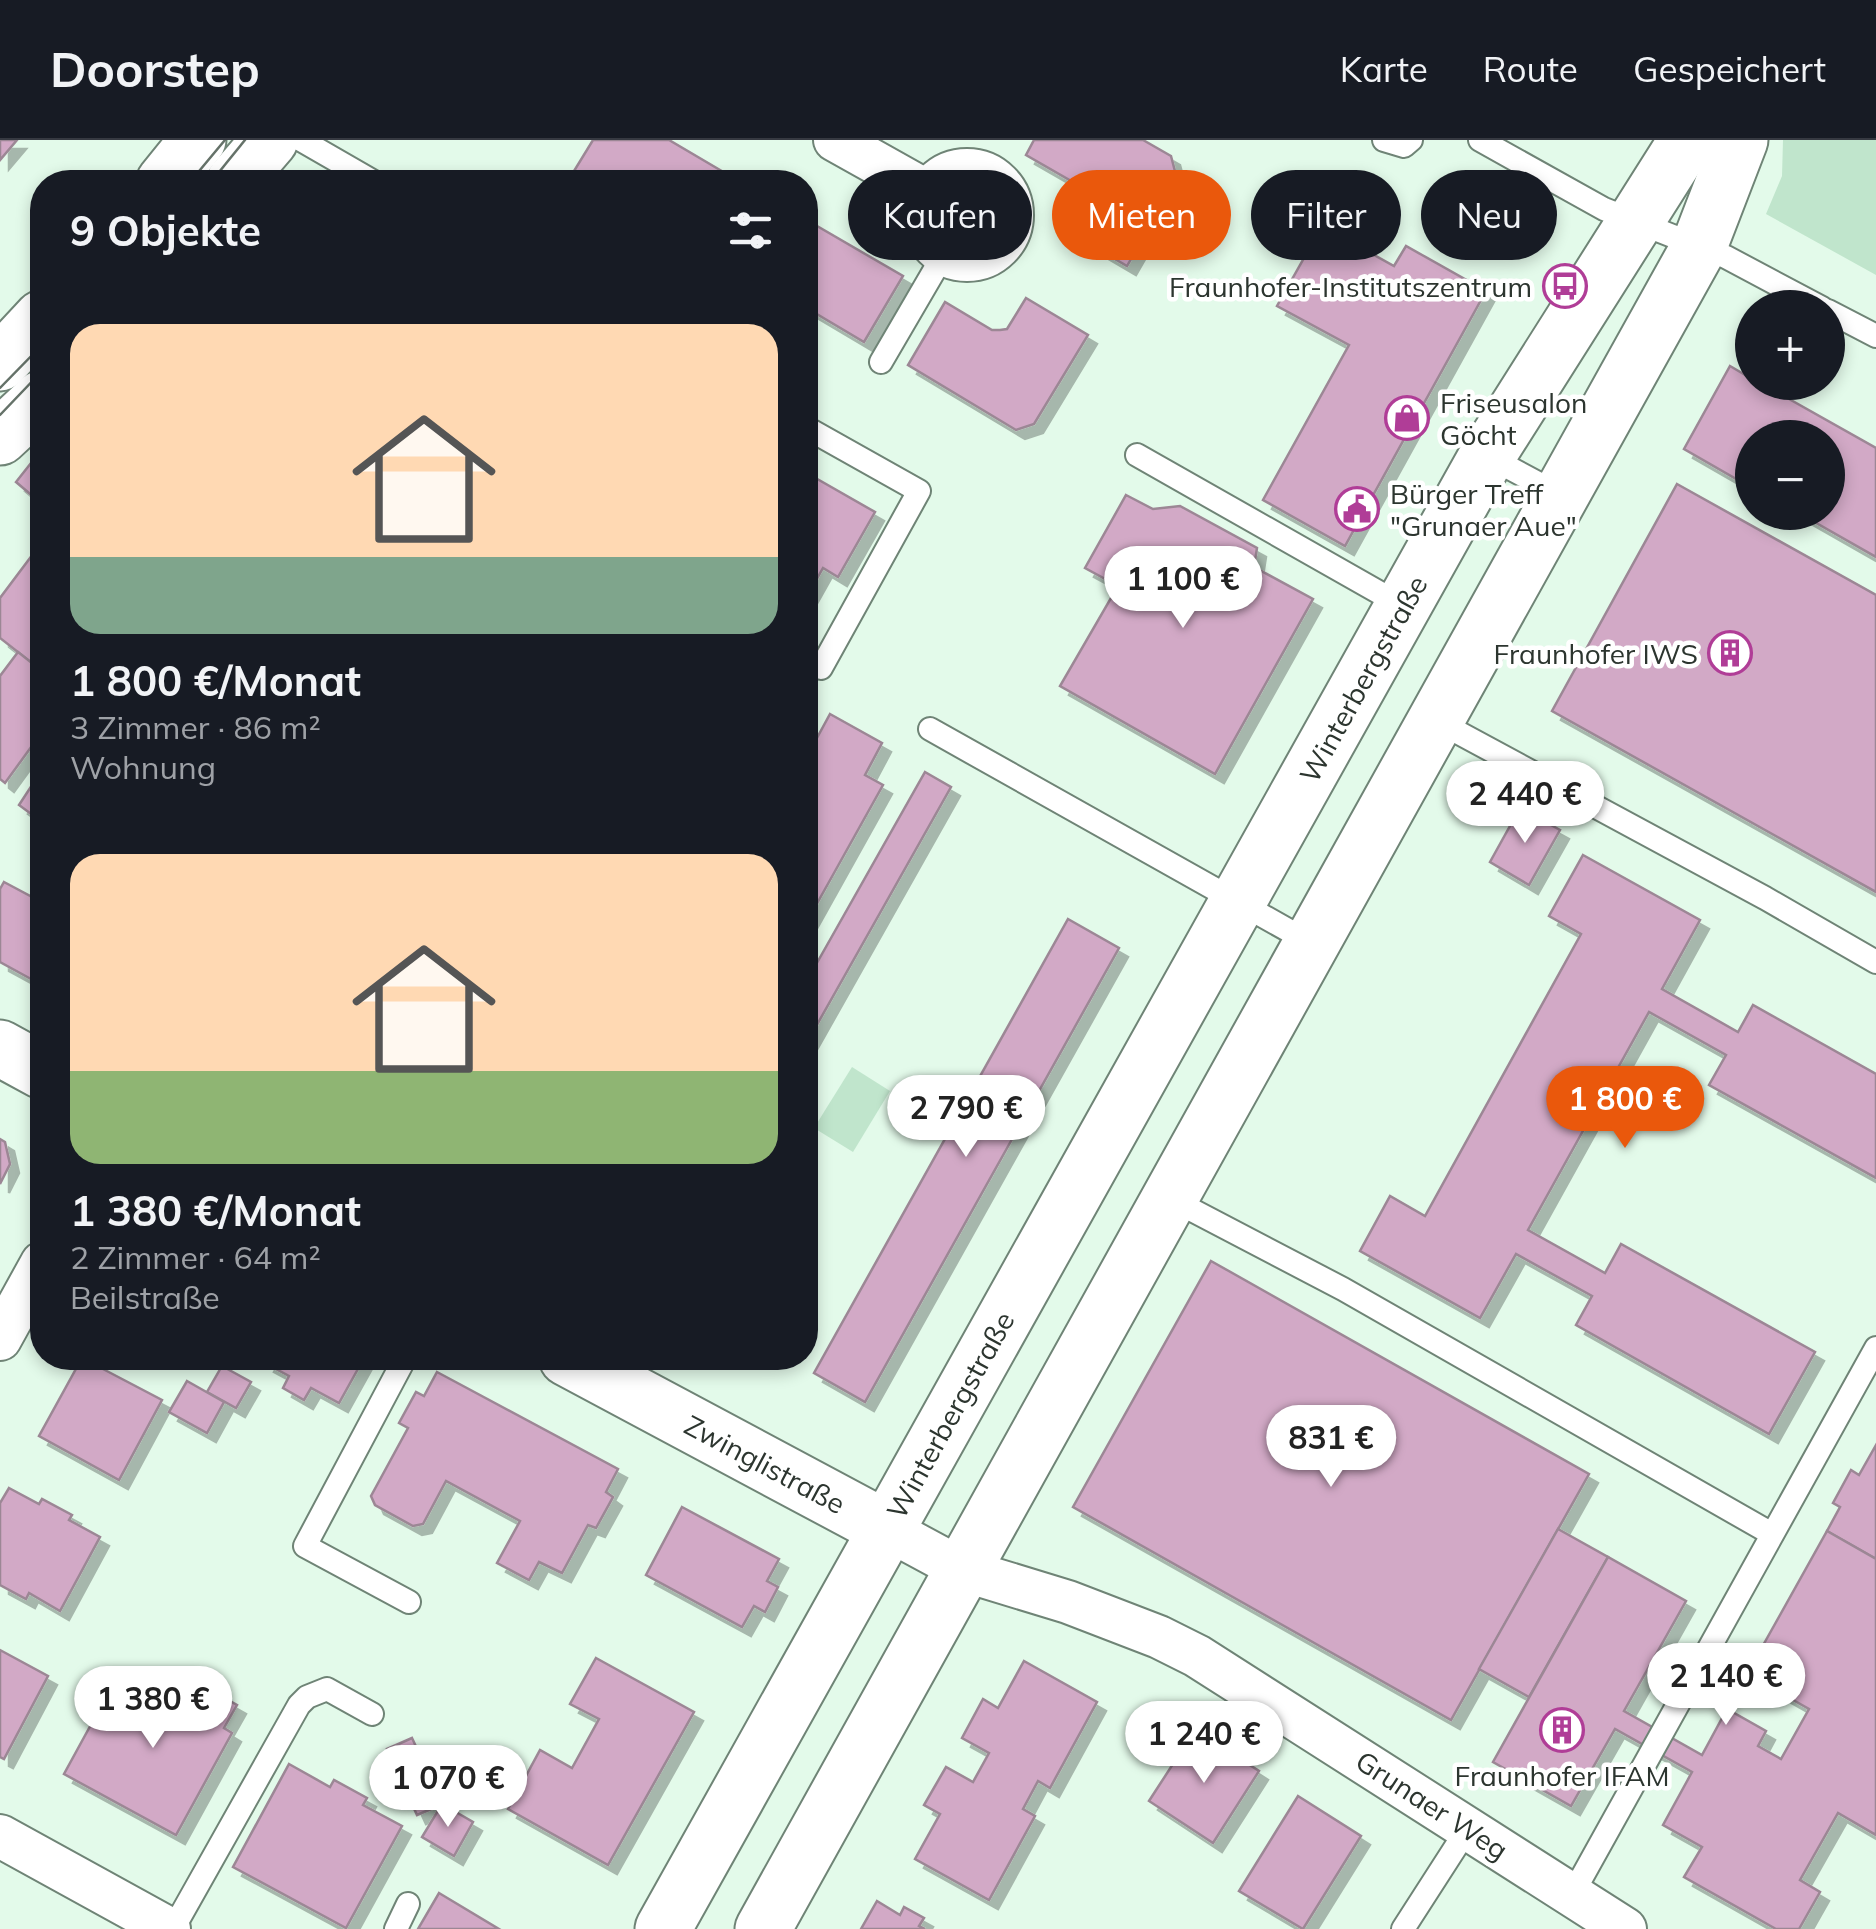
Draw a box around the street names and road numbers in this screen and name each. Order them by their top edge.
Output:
street label: Winterbergstraße [1292,569,1434,789]
street label: Winterbergstraße [879,1305,1021,1525]
street label: Zwinglistraße [679,1407,851,1521]
street label: Grunaer Weg [1349,1743,1515,1867]

